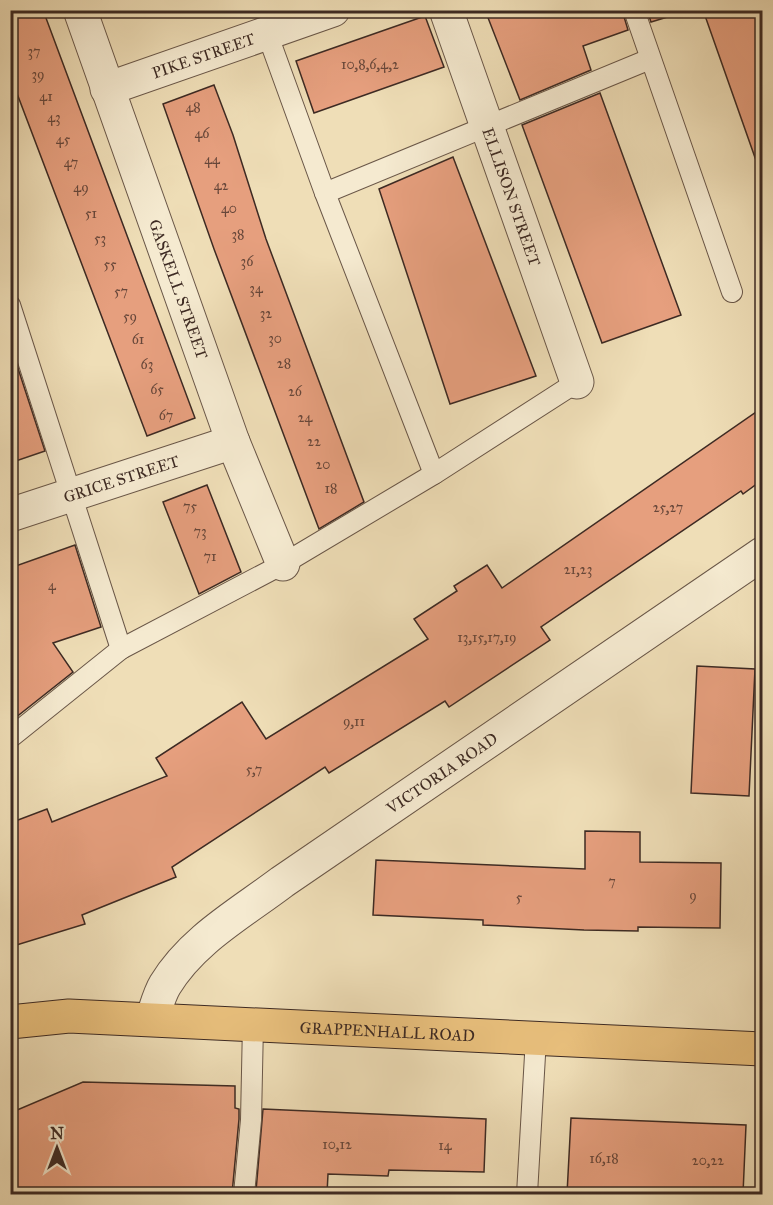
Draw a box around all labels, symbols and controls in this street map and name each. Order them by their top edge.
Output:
street label: PIKE STREET [150,29,257,83]
house number: 37 [27,43,41,60]
house number: 10,8,6,4,2 [341,56,399,73]
house number: 39 [31,66,45,83]
house number: 41 [39,88,53,105]
house number: 48 [185,99,201,116]
house number: 43 [47,109,61,126]
house number: 46 [195,125,210,142]
street label: ELLISON STREET [478,125,544,269]
house number: 45 [56,131,71,148]
house number: 44 [204,151,221,168]
house number: 47 [64,154,78,171]
house number: 42 [214,177,228,194]
house number: 49 [73,179,89,196]
house number: 40 [221,200,237,217]
house number: 51 [85,205,97,222]
street label: GASKELL STREET [145,217,212,362]
house number: 38 [231,226,245,243]
house number: 53 [94,230,106,247]
house number: 36 [241,253,254,270]
house number: 55 [103,256,117,273]
house number: 34 [249,280,264,297]
house number: 57 [114,283,128,300]
house number: 32 [260,305,272,322]
house number: 59 [123,308,137,325]
house number: 30 [268,330,282,347]
house number: 61 [132,331,145,348]
house number: 28 [277,355,291,372]
house number: 63 [141,356,153,373]
house number: 65 [150,381,164,398]
house number: 26 [288,383,303,400]
house number: 67 [159,407,173,424]
house number: 24 [298,409,314,426]
house number: 22 [307,433,321,450]
street label: GRICE STREET [61,451,182,507]
house number: 20 [315,456,331,473]
house number: 18 [325,480,337,497]
house number: 75 [183,498,197,515]
house number: 25,27 [653,499,683,516]
house number: 73 [193,523,207,540]
house number: 71 [203,548,217,565]
house number: 21,23 [564,561,592,578]
house number: 4 [48,577,57,594]
house number: 13,15,17,19 [457,629,517,646]
house number: 9,11 [343,713,366,730]
street label: VICTORIA ROAD [382,729,501,818]
house number: 5,7 [246,761,262,778]
house number: 7 [608,873,616,890]
house number: 9 [689,887,697,904]
house number: 5 [516,889,523,906]
street label: GRAPPENHALL ROAD [299,1018,475,1045]
north arrow [27,1118,87,1178]
text: N [50,1124,64,1143]
house number: 10,12 [322,1136,352,1153]
house number: 14 [438,1137,453,1154]
house number: 16,18 [589,1150,619,1167]
house number: 20,22 [692,1152,724,1169]

